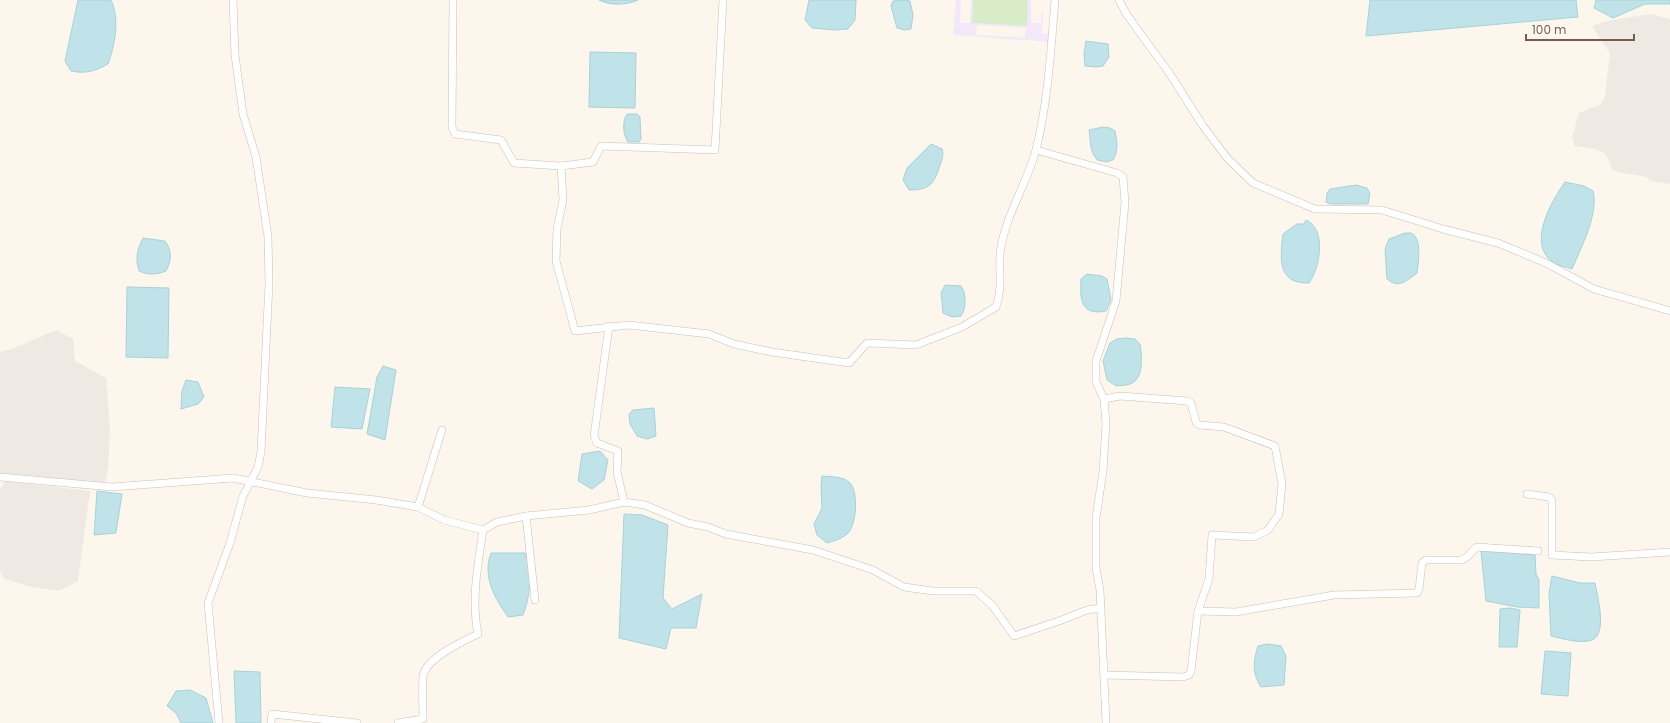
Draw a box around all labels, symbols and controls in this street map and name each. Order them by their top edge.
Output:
scale bar [1526,16,1634,42]
text: 100 m [1532,21,1566,38]

